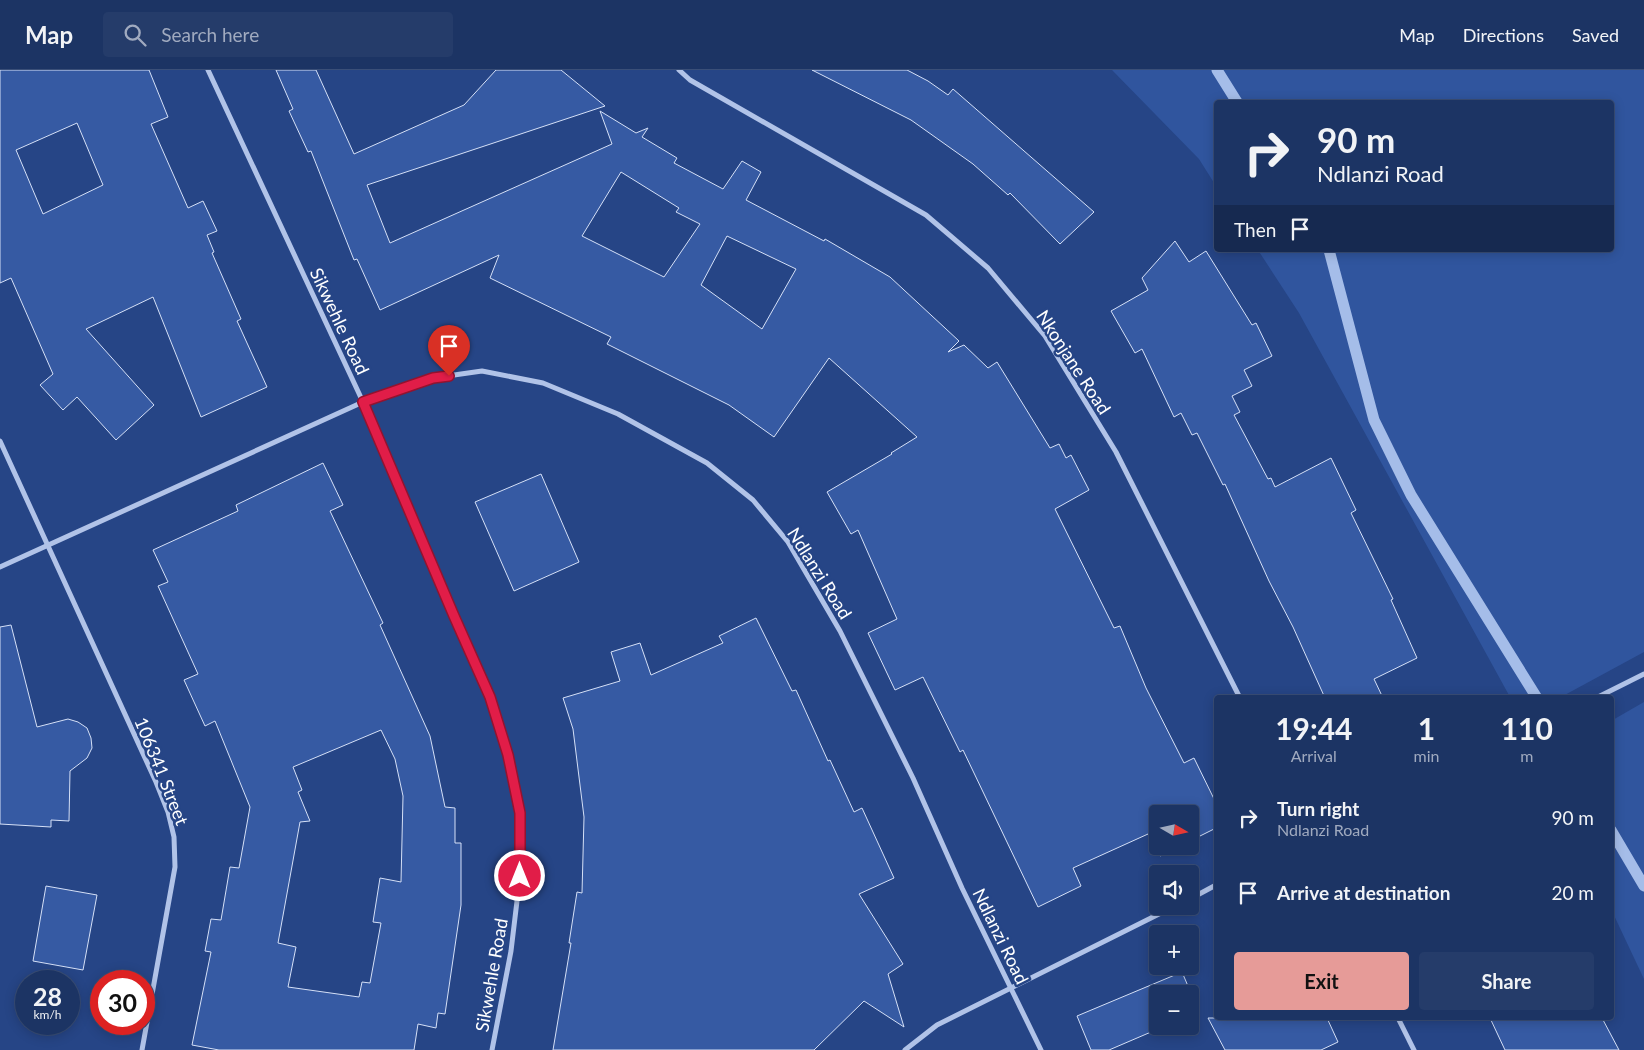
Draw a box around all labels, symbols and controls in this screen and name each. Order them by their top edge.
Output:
search box [103,12,453,57]
text: Map [25,20,73,49]
icon: search [121,21,149,49]
text: Search here [161,23,259,46]
text: Map [1399,24,1435,46]
text: Directions [1463,24,1544,46]
text: Saved [1572,24,1619,46]
text: 90 m [1317,118,1395,160]
icon: right [1234,120,1299,185]
text: Ndlanzi Road [1317,160,1444,187]
icon: arrive [1286,215,1314,243]
text: Then [1234,218,1276,241]
street label: Sikwehle Road [306,264,374,378]
street label: Nkonjane Road [1032,306,1116,418]
pin [428,325,470,376]
icon: arrive [435,332,463,360]
street label: Ndlanzi Road [783,523,857,623]
text: 19:44 [1275,710,1352,746]
text: 1 [1418,710,1435,746]
text: 110 [1501,710,1553,746]
street label: 106341 Street [130,714,194,829]
text: Arrival [1291,746,1337,765]
text: min [1414,746,1440,765]
text: m [1520,746,1533,765]
text: Turn right [1277,797,1359,820]
icon: right [1234,804,1262,832]
north arrow [1149,805,1199,855]
map controls [1149,805,1199,1035]
text: 90 m [1551,806,1594,829]
text: Ndlanzi Road [1277,820,1369,839]
position arrow [493,849,545,901]
button: sound [1149,865,1199,915]
icon: arrive [1234,879,1262,907]
text: Arrive at destination [1277,881,1450,904]
text: 20 m [1551,881,1594,904]
street label: Ndlanzi Road [968,885,1034,987]
street label: Sikwehle Road [470,916,512,1034]
button: + [1149,925,1199,975]
button: Exit [1234,952,1409,1010]
button: Share [1419,952,1594,1010]
speed limit sign: 30 [90,970,155,1035]
text: 28 [33,981,62,1011]
button: − [1149,985,1199,1035]
text: km/h [33,1007,62,1022]

